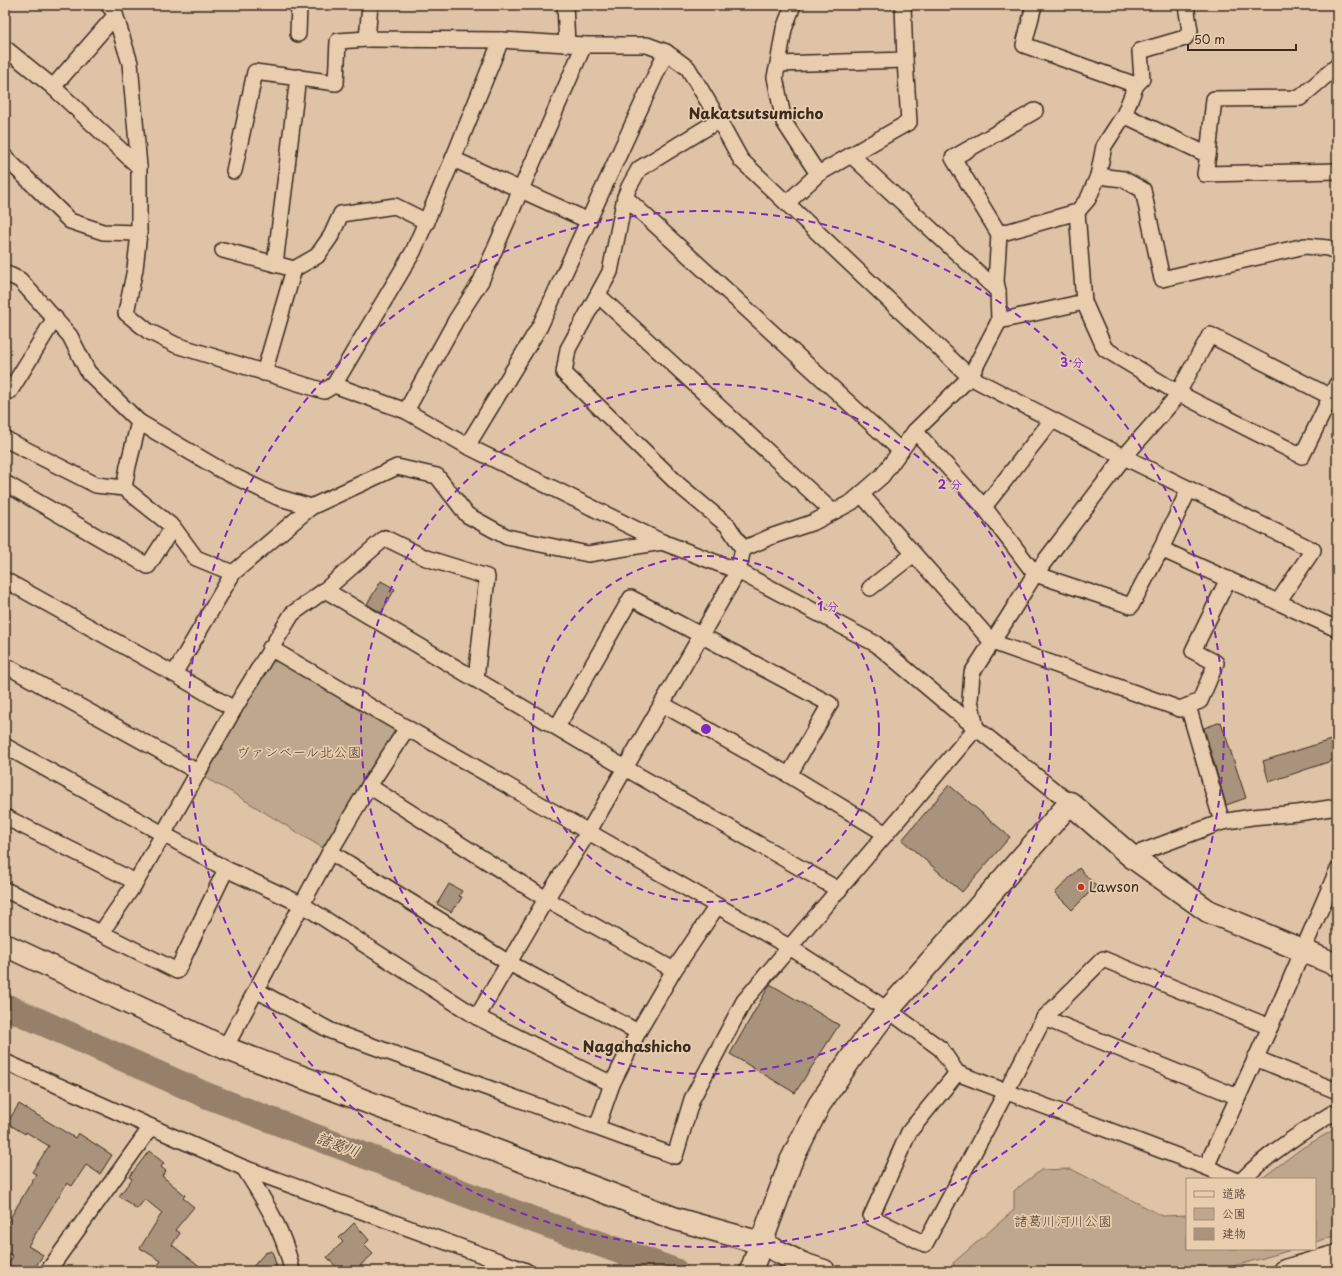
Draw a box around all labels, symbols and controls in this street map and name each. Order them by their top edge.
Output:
scale bar [1188,26,1296,52]
text: 50 m [1194,30,1225,48]
district label: Nakatsutsumicho [689,101,823,124]
text: 3 分 [1060,353,1084,371]
text: 2 分 [938,475,962,493]
text: 1 分 [817,597,839,615]
centre of rings [699,722,713,736]
park label: ヴァンベール北公園 [236,741,362,762]
place label: Lawson [1089,876,1139,897]
marker: Lawson [1076,882,1086,892]
district label: Nagahashicho [583,1034,691,1057]
water label: 諸葛川 [313,1125,364,1162]
legend [1186,1178,1316,1250]
text: 道路 [1222,1184,1246,1202]
text: 公園 [1222,1204,1246,1222]
park label: 諸葛川河川公園 [1014,1210,1112,1231]
text: 建物 [1222,1224,1246,1242]

